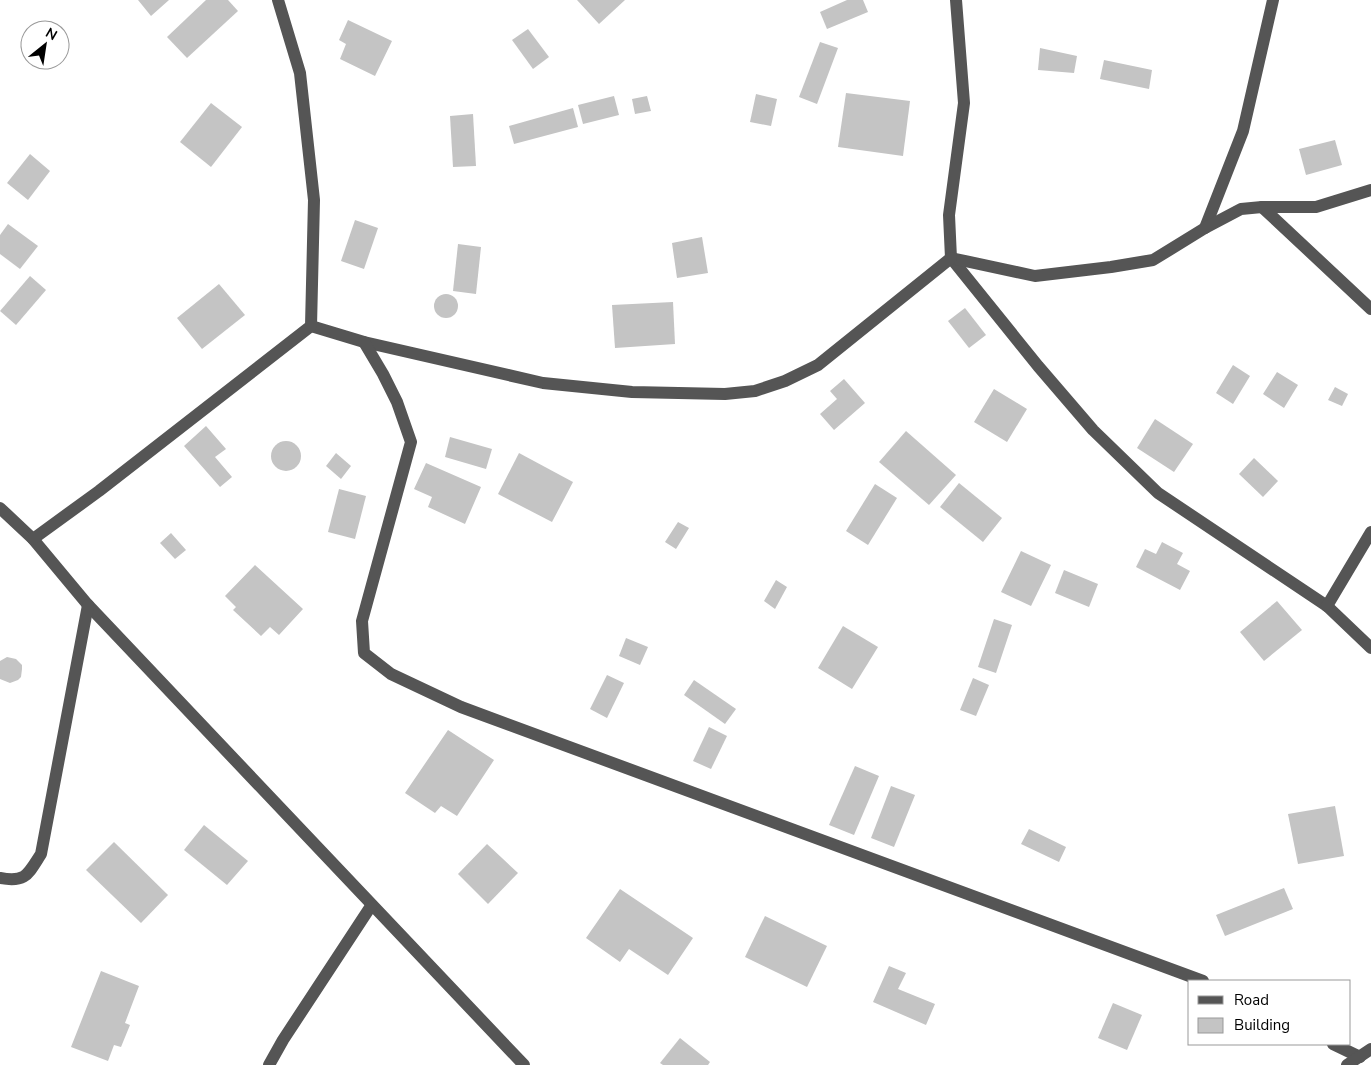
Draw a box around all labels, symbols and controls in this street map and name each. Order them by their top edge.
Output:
north arrow [20,20,70,70]
text: N [42,23,61,45]
legend [1188,980,1351,1045]
text: Road [1234,990,1269,1010]
text: Building [1234,1015,1290,1035]

